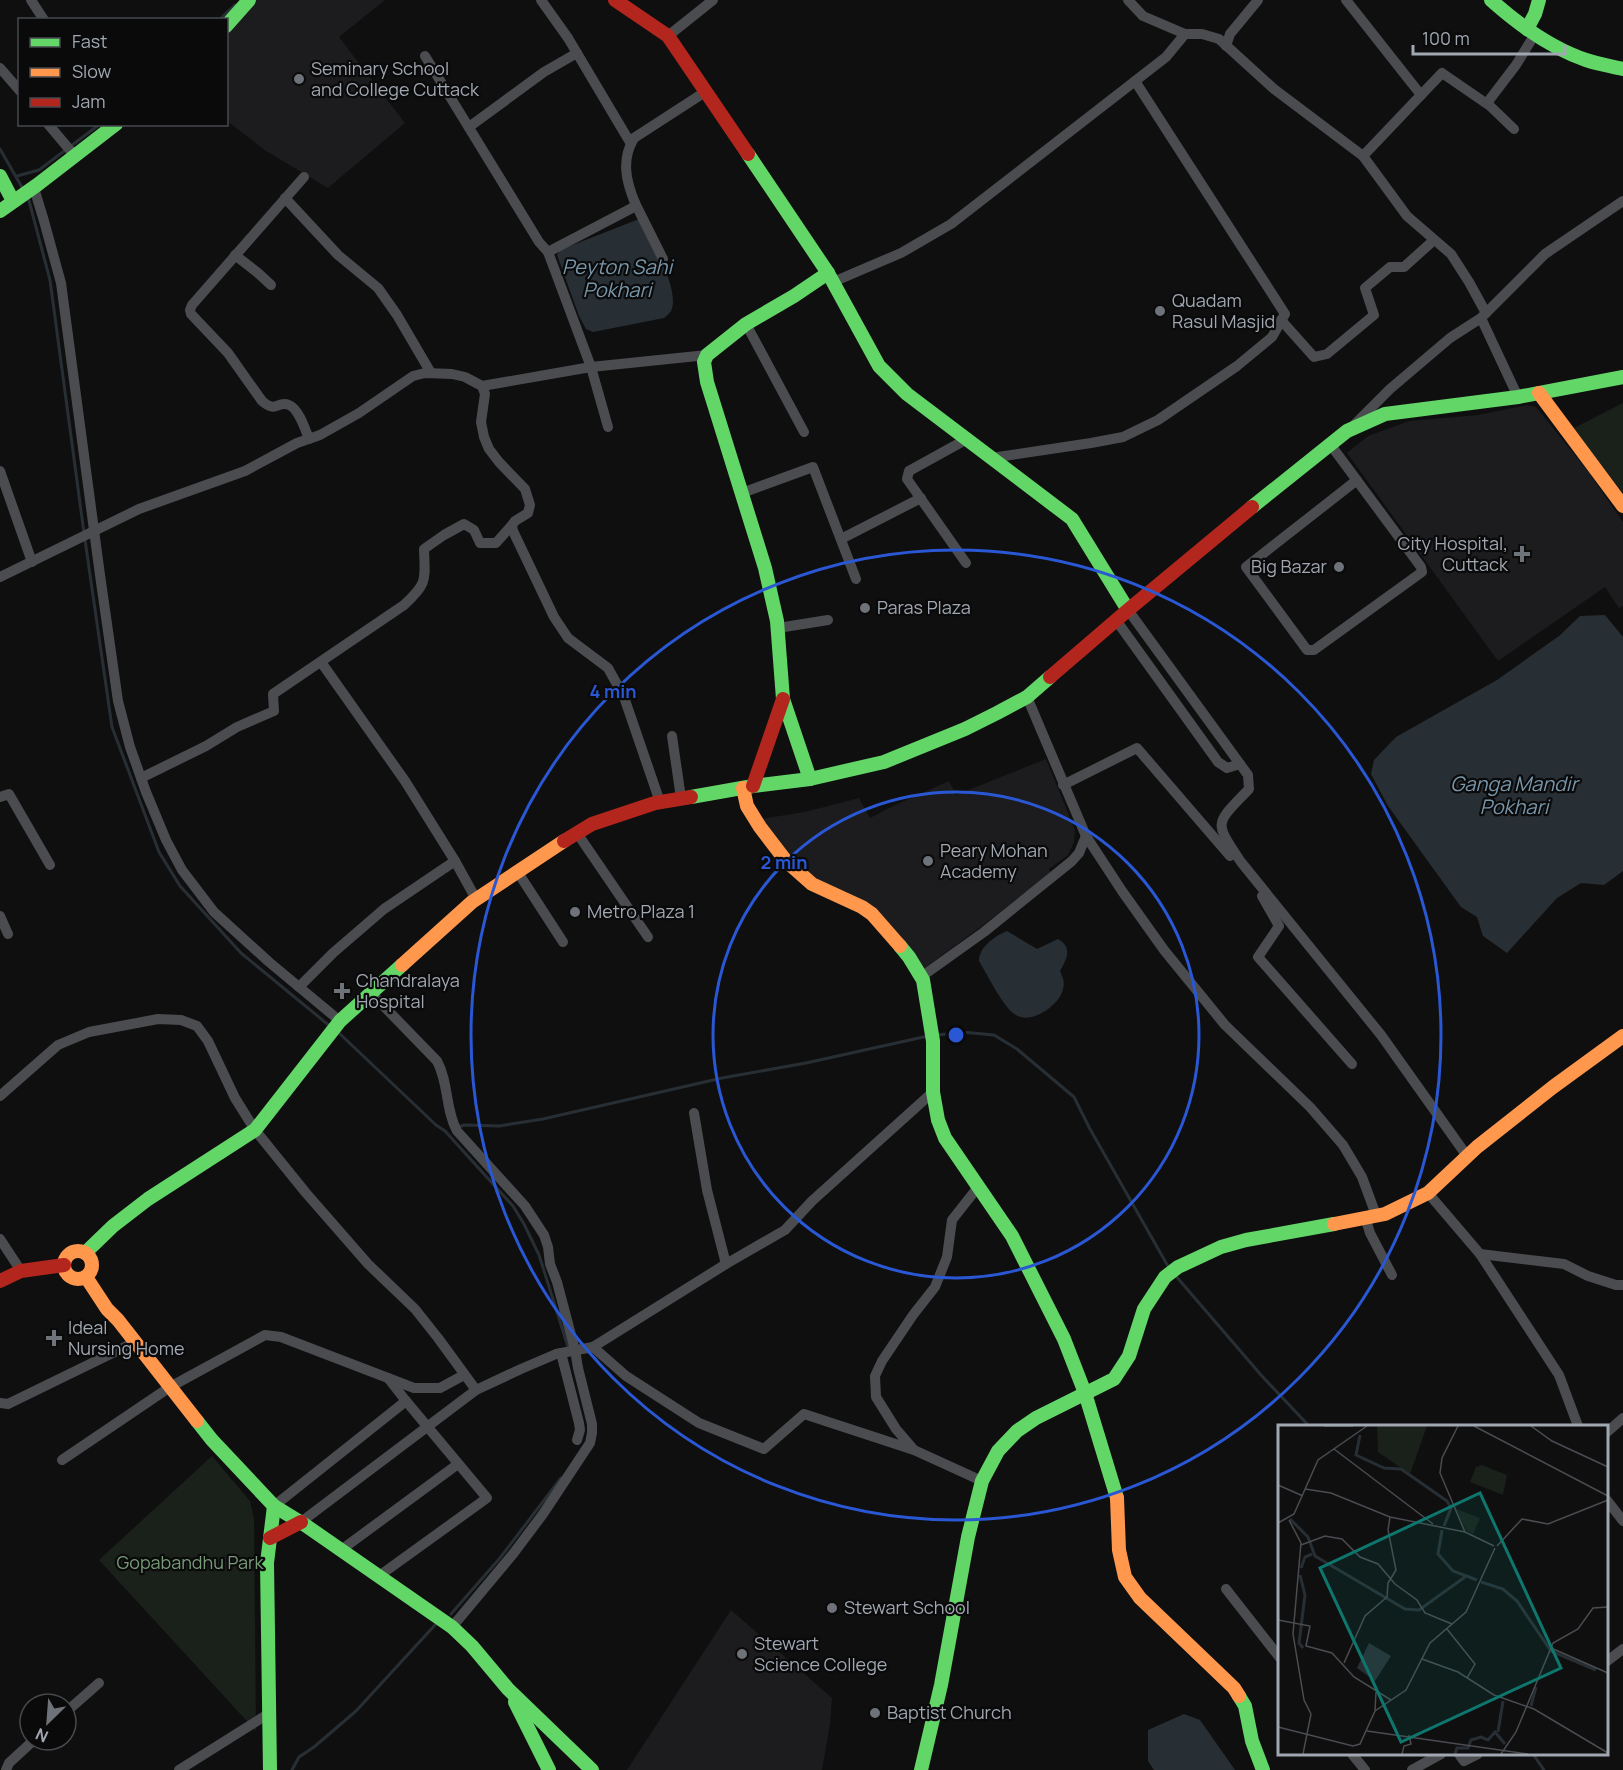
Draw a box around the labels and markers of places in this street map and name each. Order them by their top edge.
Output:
place label: Seminary School and College Cuttack [311,56,480,101]
marker: Seminary School and College Cuttack [292,72,306,86]
place label: Quadam Rasul Masjid [1172,288,1275,333]
marker: Quadam Rasul Masjid [1153,304,1167,318]
place label: City Hospital, Cuttack [1398,531,1509,576]
marker: City Hospital, Cuttack [1513,545,1531,563]
place label: Big Bazar [1251,554,1328,578]
marker: Big Bazar [1332,560,1346,574]
place label: Paras Plaza [877,595,971,619]
marker: Paras Plaza [858,601,872,615]
place label: Peary Mohan Academy [940,838,1048,883]
marker: Peary Mohan Academy [921,854,935,868]
place label: Metro Plaza 1 [587,899,695,923]
marker: Metro Plaza 1 [568,905,582,919]
place label: Chandralaya Hospital [356,968,460,1013]
marker: Chandralaya Hospital [333,982,351,1000]
centre of rings [946,1025,966,1045]
place label: Ideal Nursing Home [68,1315,184,1360]
marker: Ideal Nursing Home [45,1329,63,1347]
place label: Stewart School [844,1595,970,1619]
marker: Stewart School [825,1601,839,1615]
place label: Stewart Science College [754,1631,887,1676]
marker: Stewart Science College [735,1647,749,1661]
place label: Baptist Church [887,1700,1012,1724]
marker: Baptist Church [868,1706,882,1720]

